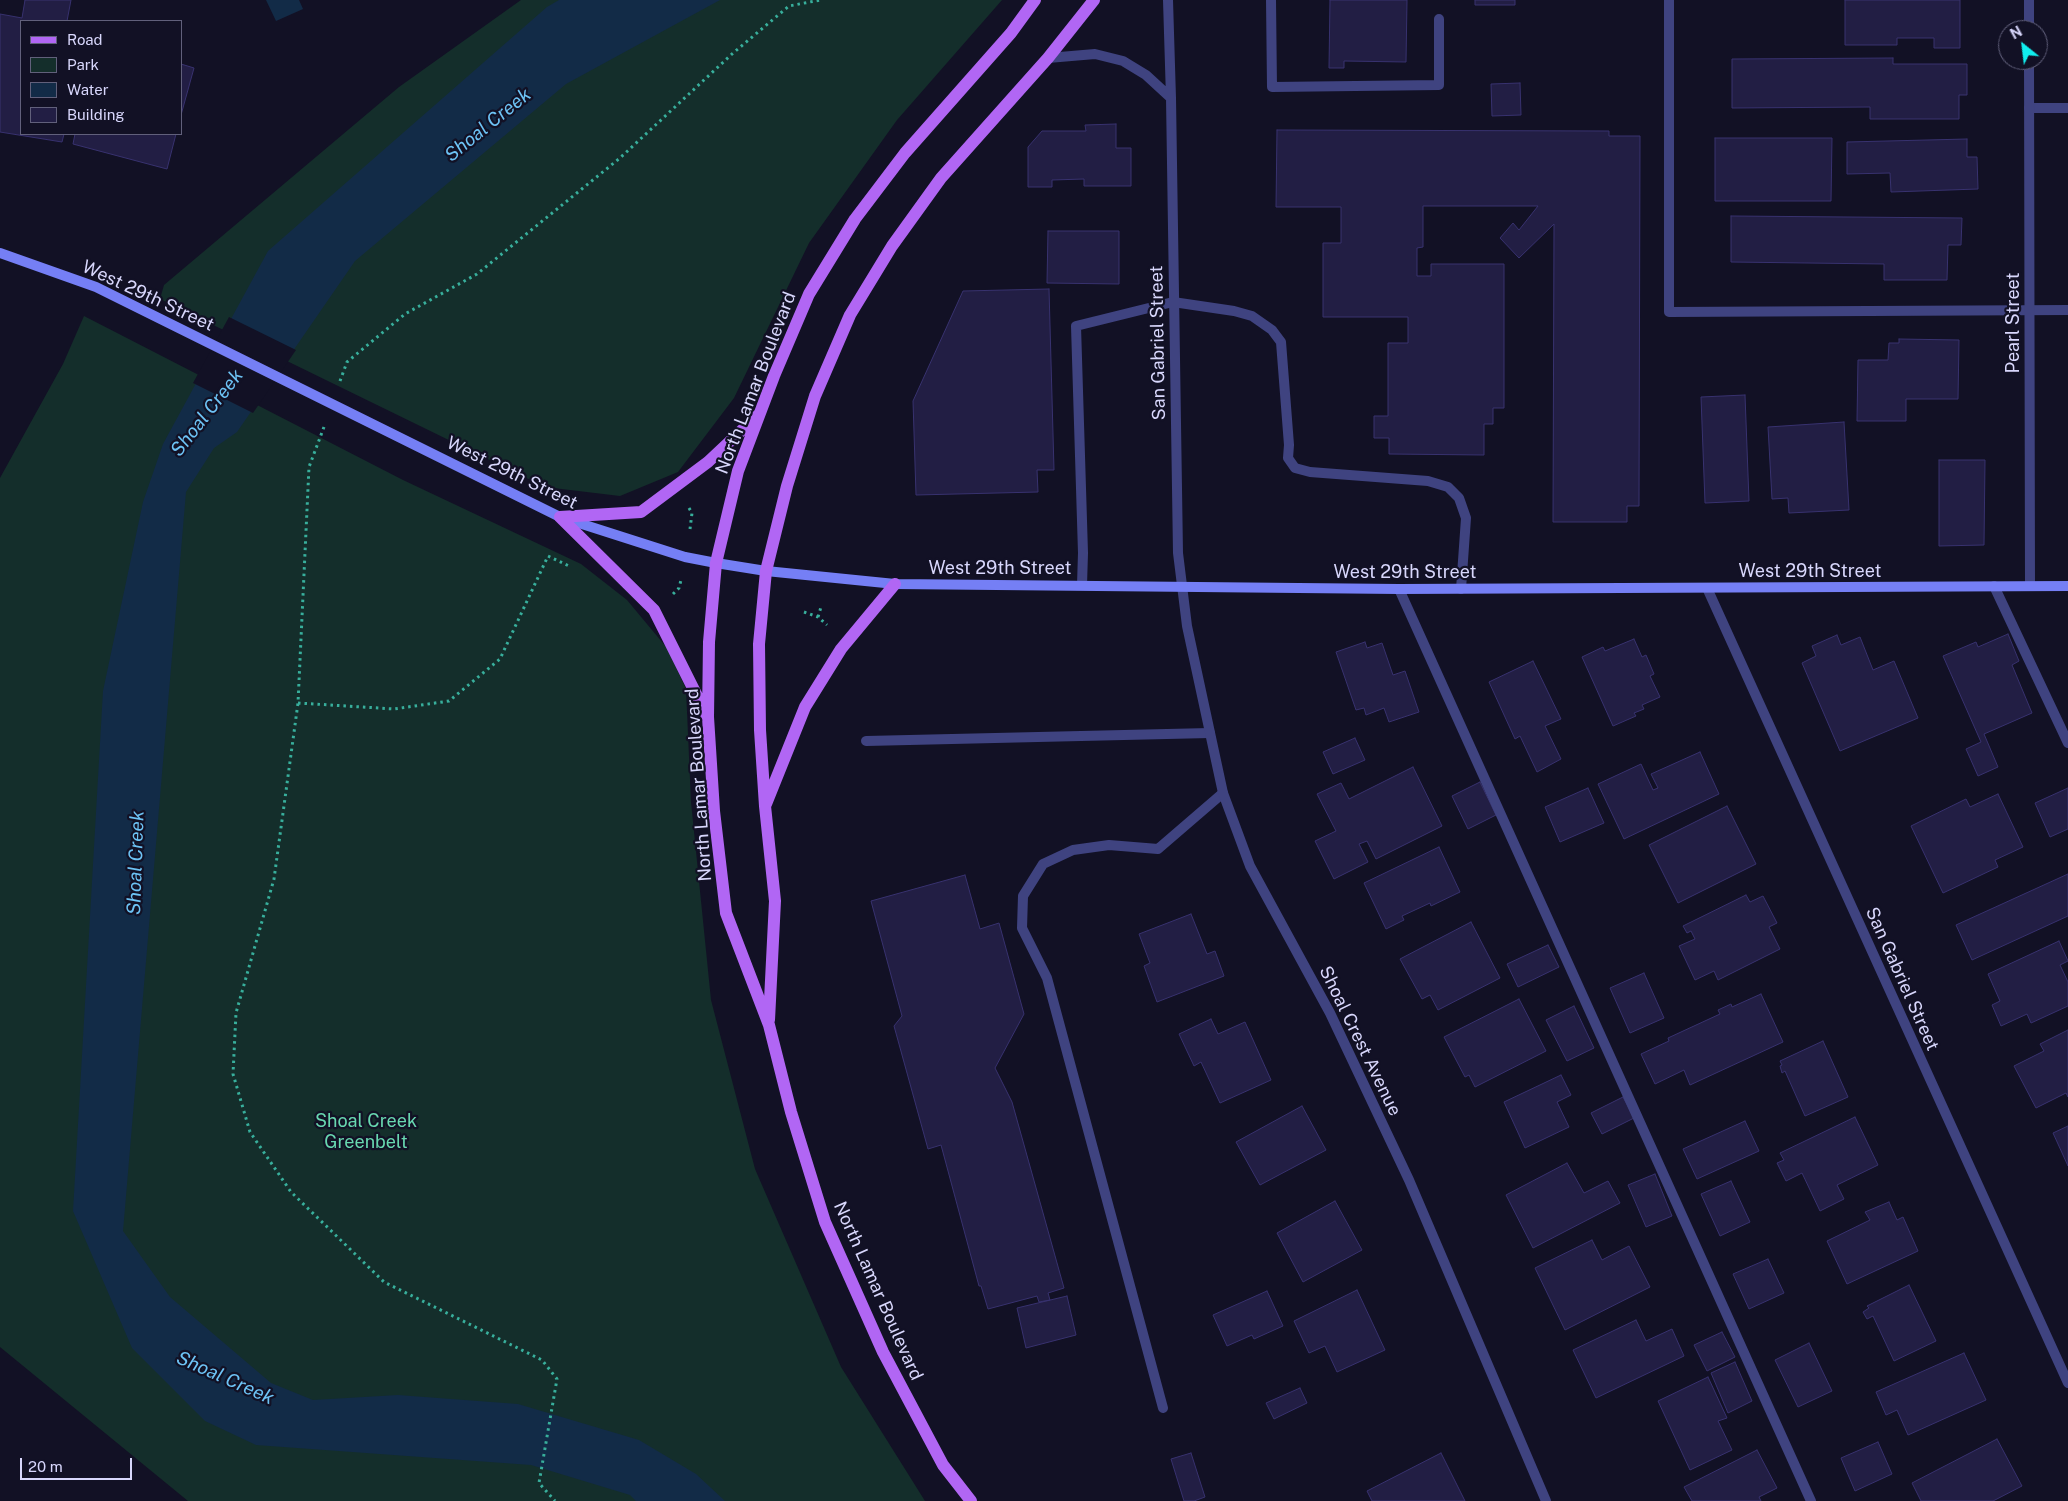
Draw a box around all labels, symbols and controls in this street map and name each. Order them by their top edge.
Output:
legend [20,20,182,135]
north arrow [1998,20,2048,70]
text: N [2008,23,2025,42]
text: Road [67,31,103,48]
text: Park [67,56,99,73]
text: Water [67,81,109,98]
water label: Shoal Creek [440,83,536,167]
text: Building [67,106,125,123]
street label: West 29th Street [79,256,217,336]
street label: San Gabriel Street [1146,265,1170,421]
street label: Pearl Street [2002,273,2024,373]
street label: North Lamar Boulevard [711,289,801,477]
water label: Shoal Creek [166,365,248,461]
street label: West 29th Street [443,432,581,514]
street label: West 29th Street [928,557,1072,579]
street label: West 29th Street [1738,560,1882,582]
street label: West 29th Street [1333,561,1477,583]
street label: North Lamar Boulevard [681,688,717,882]
water label: Shoal Creek [123,810,149,916]
street label: San Gabriel Street [1861,904,1943,1054]
street label: Shoal Crest Avenue [1314,963,1406,1119]
park label: Shoal Creek Greenbelt [315,1110,417,1152]
street label: North Lamar Boulevard [829,1198,927,1384]
water label: Shoal Creek [173,1346,277,1410]
scale bar [22,1448,135,1480]
text: 20 m [28,1458,63,1475]

